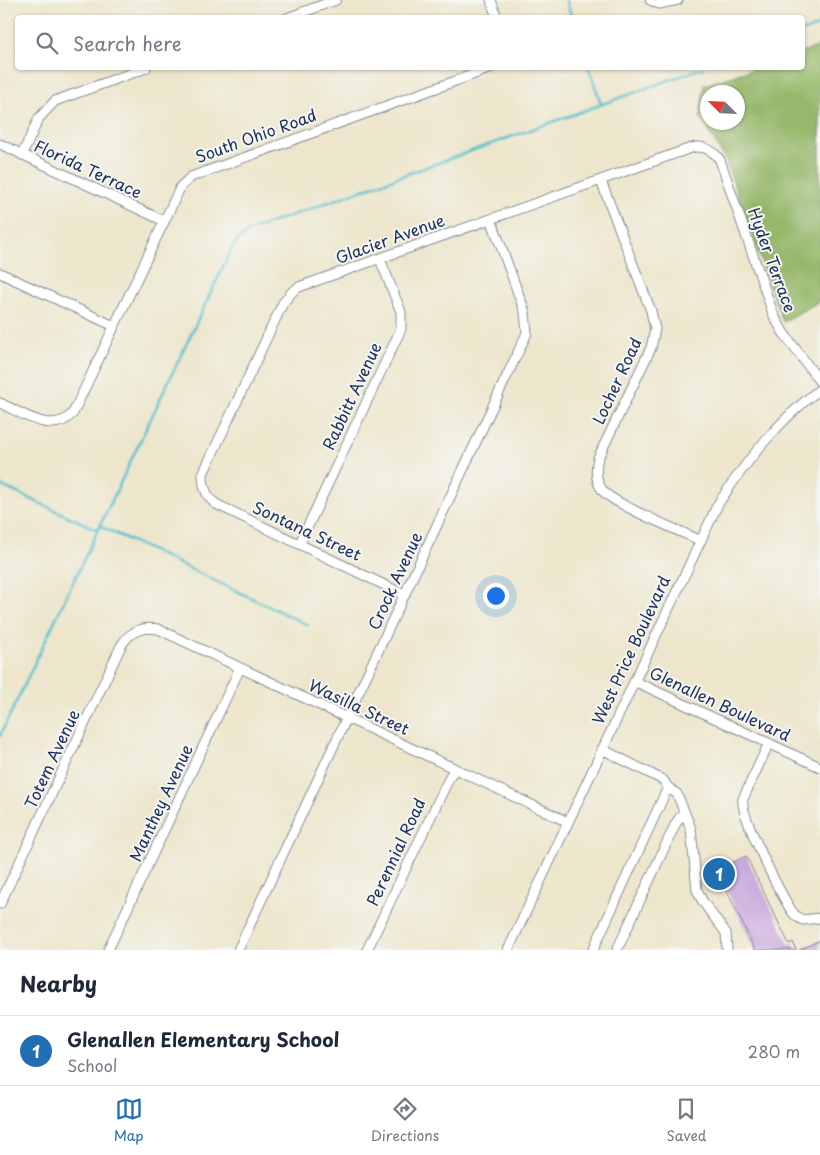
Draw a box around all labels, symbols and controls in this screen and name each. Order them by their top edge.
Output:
search box [15,15,805,70]
icon: search [33,29,61,57]
text: Search here [73,29,182,57]
north arrow [700,85,745,130]
street label: South Ohio Road [192,102,319,168]
street label: Florida Terrace [31,133,146,204]
street label: Hyder Terrace [743,204,803,315]
street label: Glacier Avenue [332,207,448,269]
street label: Locher Road [586,333,647,428]
street label: Rabbitt Avenue [316,338,387,453]
street label: Sontana Street [249,494,366,566]
street label: Crock Avenue [361,527,427,633]
street label: West Price Boulevard [585,571,675,728]
your location [483,583,509,609]
street label: Glenallen Boulevard [646,660,795,746]
street label: Wasilla Street [305,672,414,740]
street label: Totem Avenue [18,705,85,812]
street label: Manthey Avenue [122,740,198,865]
street label: Perennial Road [360,794,431,909]
pin: 1 [703,855,735,893]
text: Nearby [20,967,97,999]
text: Glenallen Elementary School [67,1025,339,1053]
text: 1 [32,1039,40,1063]
text: 280 m [748,1039,800,1063]
text: School [67,1053,117,1077]
tab: Map [114,1095,144,1146]
tab: Directions [371,1095,439,1146]
tab: Saved [667,1095,706,1146]

